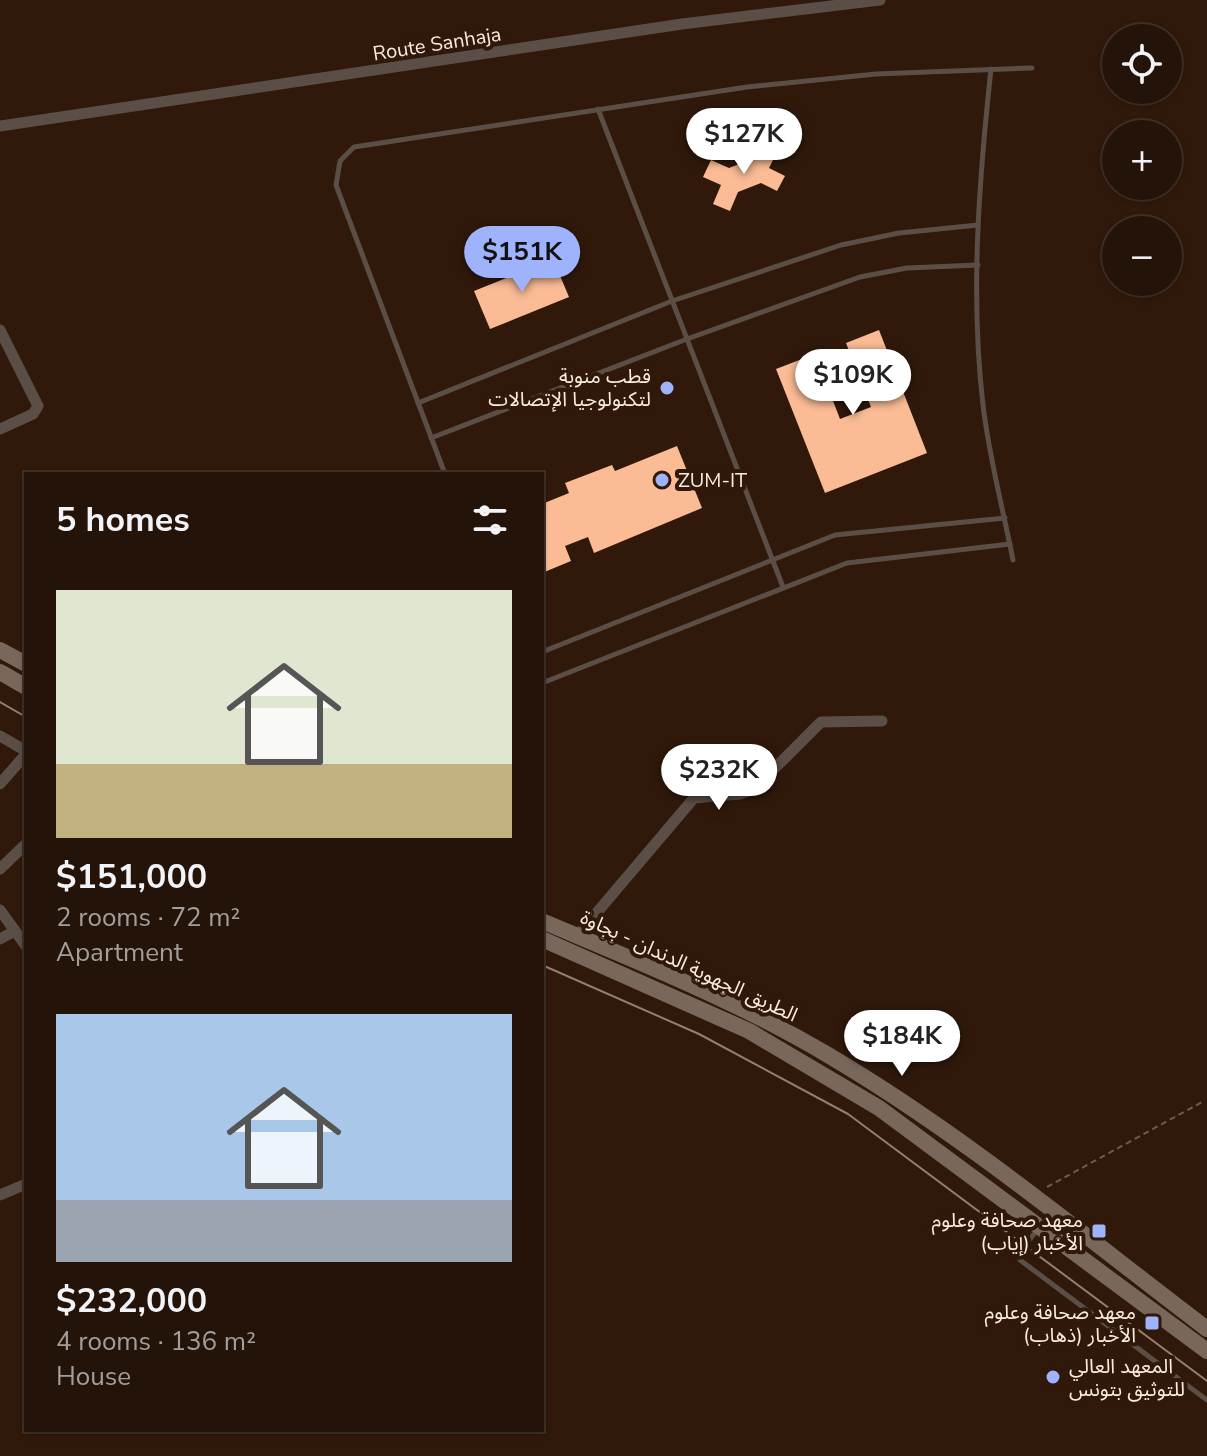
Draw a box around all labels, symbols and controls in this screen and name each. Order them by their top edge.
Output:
street label: Route Sanhaja [371,21,503,67]
map controls [1102,24,1182,296]
button: locate [1102,24,1182,104]
pin: $127K [688,108,800,176]
text: $127K [704,116,784,151]
button: + [1102,120,1182,200]
button: − [1102,216,1182,296]
pin: $151K [466,226,578,294]
text: $151K [482,234,562,269]
pin: $109K [797,349,909,417]
text: $109K [813,357,893,392]
place label: قطب منوبة لتكنولوجيا الإتصالات [488,363,651,413]
marker: قطب منوبة لتكنولوجيا الإتصالات [658,379,676,397]
place label: ZUM-IT [678,467,747,494]
marker: ZUM-IT [653,471,671,489]
text: 5 homes [56,497,190,543]
icon: filters [468,498,512,542]
icon: home [212,642,356,786]
pin: $232K [663,744,775,812]
text: $232K [679,752,759,787]
text: $151,000 [56,854,207,900]
text: 2 rooms · 72 m² [56,900,240,935]
street label: الطريق الجهوية الدندان - بجاوة [576,904,802,1028]
text: Apartment [56,935,183,970]
pin: $184K [846,1010,958,1078]
text: $184K [862,1018,942,1053]
icon: home [212,1066,356,1210]
place label: معهد صحافة وعلوم الأخبار (إياب) [932,1207,1083,1257]
marker: معهد صحافة وعلوم الأخبار (إياب) [1090,1222,1108,1240]
text: $232,000 [56,1278,207,1324]
place label: معهد صحافة وعلوم الأخبار (ذهاب) [985,1299,1136,1349]
marker: معهد صحافة وعلوم الأخبار (ذهاب) [1143,1314,1161,1332]
text: 4 rooms · 136 m² [56,1324,256,1359]
place label: المعهد العالي للتوثيق بتونس [1069,1353,1185,1403]
text: House [56,1359,131,1394]
marker: المعهد العالي للتوثيق بتونس [1044,1368,1062,1386]

